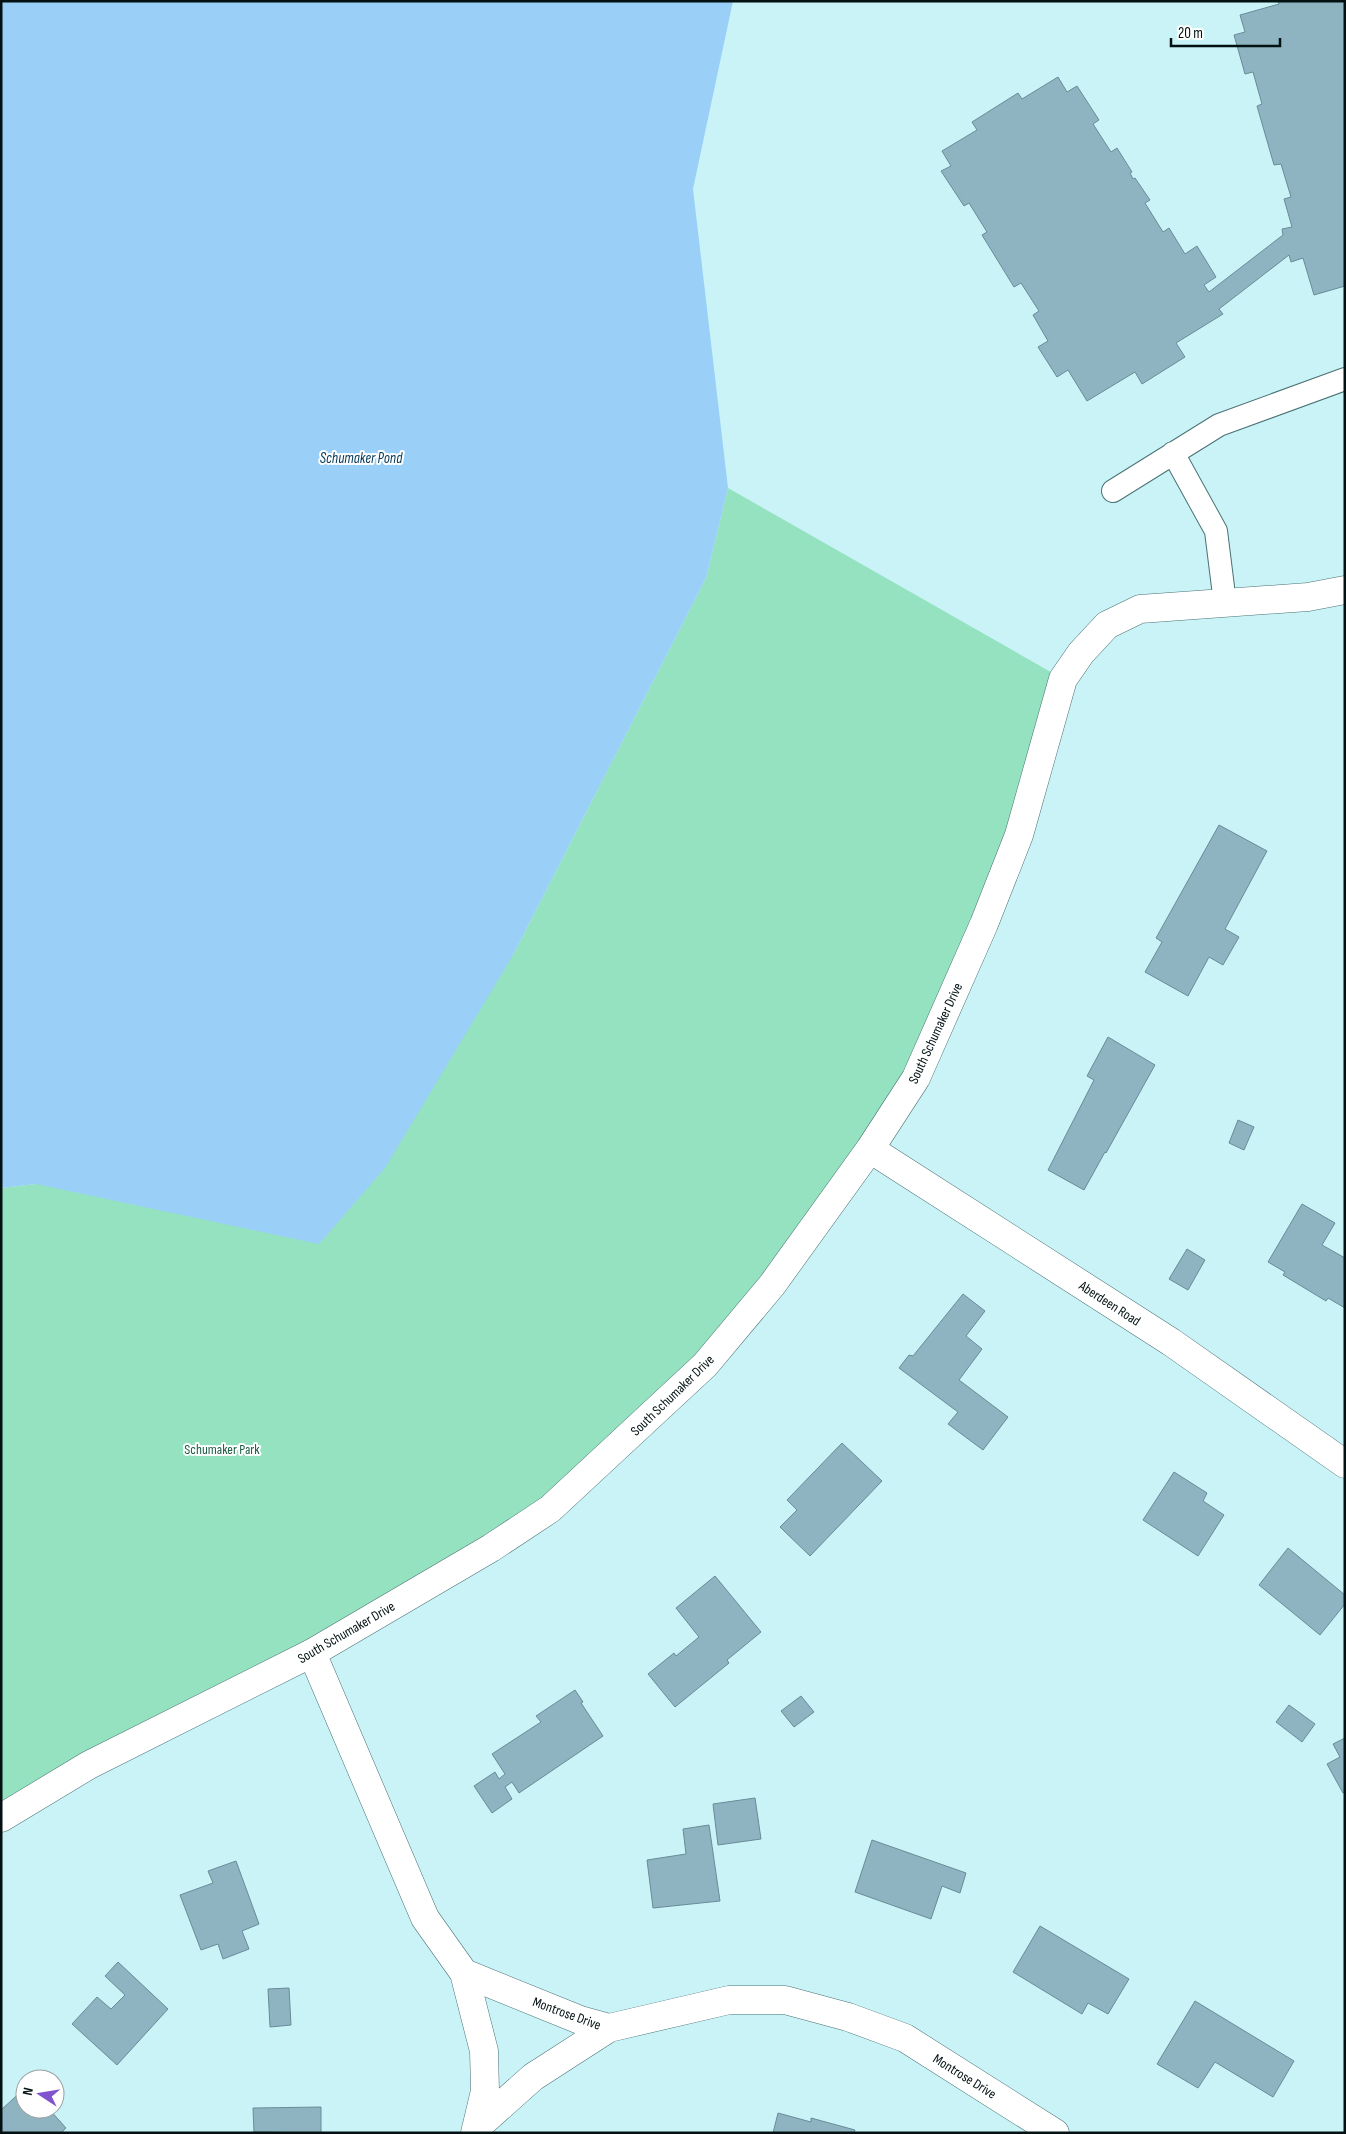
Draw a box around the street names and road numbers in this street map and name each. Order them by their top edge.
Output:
street label: South Schumaker Drive [905,980,966,1086]
street label: Aberdeen Road [1075,1277,1144,1330]
street label: South Schumaker Drive [627,1351,718,1439]
street label: South Schumaker Drive [295,1598,398,1667]
street label: Montrose Drive [530,1993,603,2034]
street label: Montrose Drive [930,2050,1000,2103]

